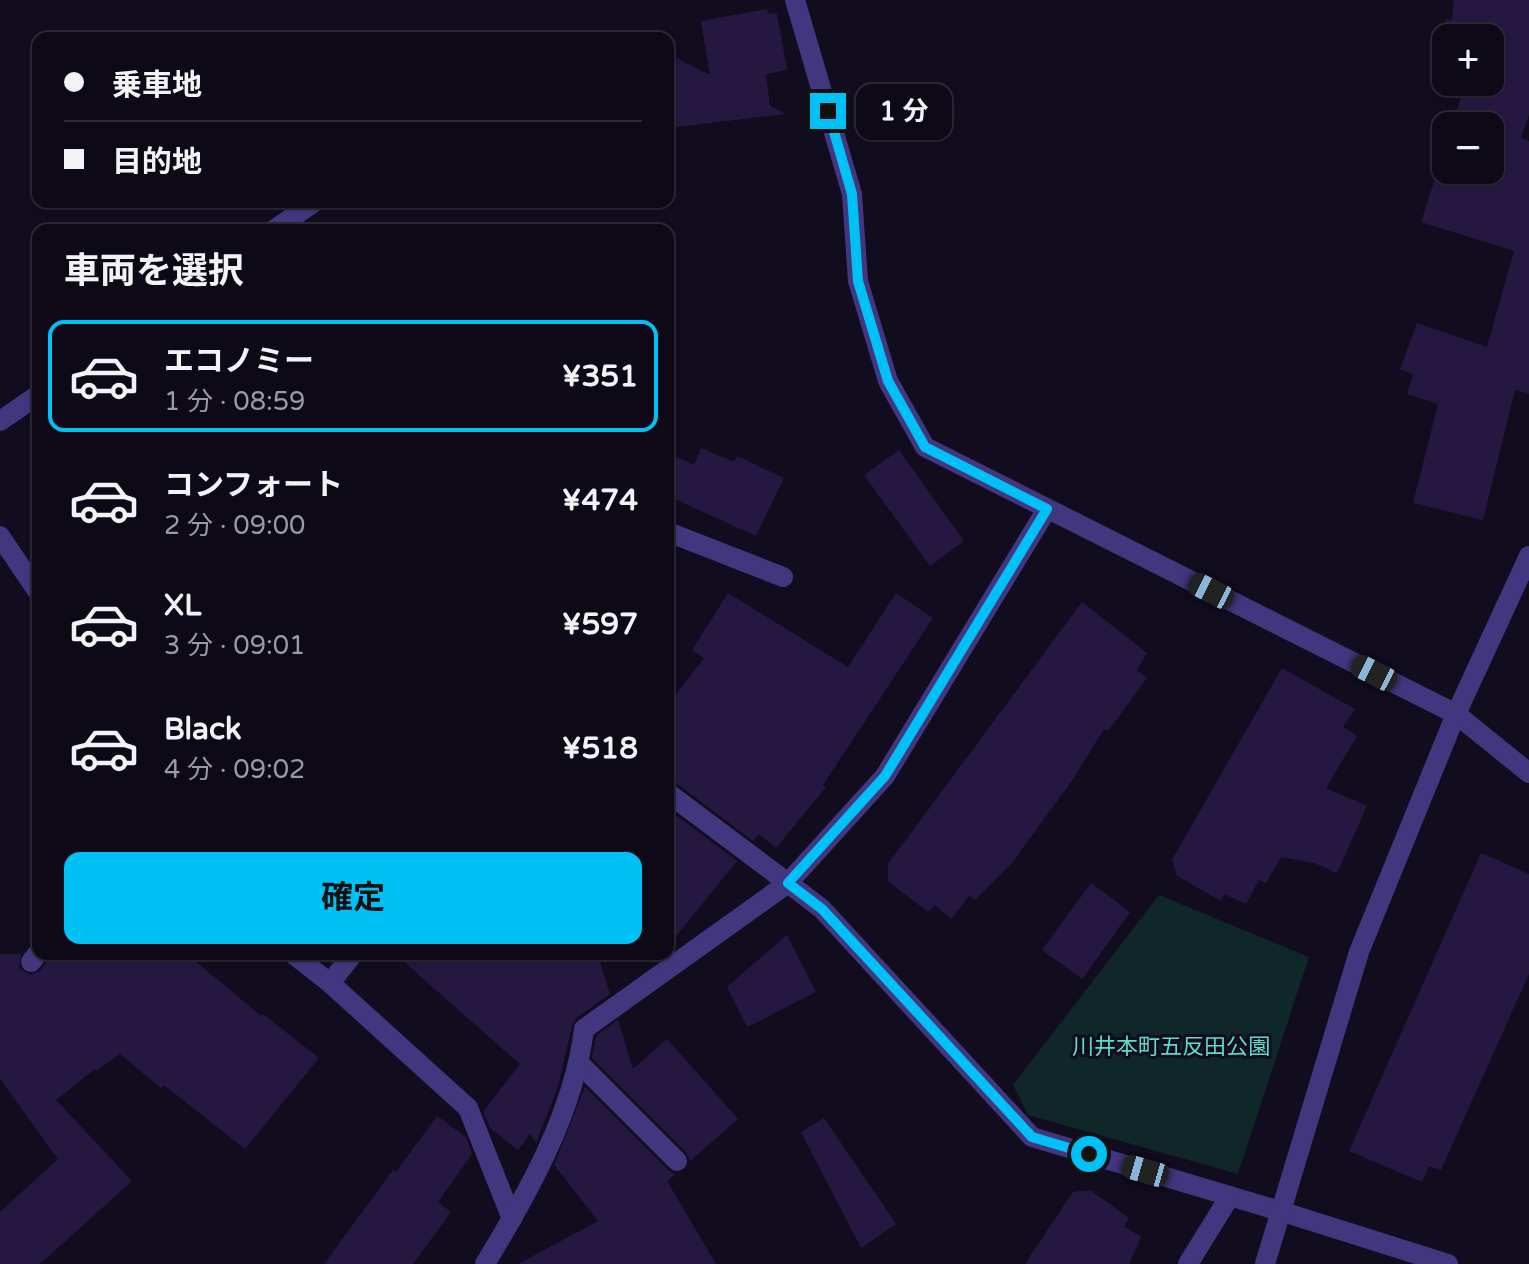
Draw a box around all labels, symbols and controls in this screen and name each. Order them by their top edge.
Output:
map controls [1432,24,1504,184]
button: + [1432,24,1504,96]
text: 乗車地 [112,67,202,104]
callout: 1 分 [856,83,952,139]
route end [810,93,846,129]
text: 1 分 [879,96,929,127]
button: − [1432,112,1504,184]
text: 目的地 [112,144,202,181]
text: 車両を選択 [64,250,244,293]
icon: car [68,340,140,412]
text: エコノミー [164,343,314,380]
text: ¥351 [562,358,638,395]
text: 1 分 · 08:59 [164,386,305,417]
icon: car [68,464,140,536]
text: コンフォート [164,467,343,504]
text: ¥474 [562,482,638,519]
text: 2 分 · 09:00 [164,510,305,541]
car [1184,569,1238,613]
text: XL [164,587,201,624]
icon: car [68,588,140,660]
text: ¥597 [562,606,638,643]
text: 3 分 · 09:01 [164,630,305,661]
car [1347,651,1401,695]
text: Black [164,711,241,748]
icon: car [68,712,140,784]
text: ¥518 [562,730,638,767]
text: 4 分 · 09:02 [164,754,305,785]
button: 確定 [64,852,642,944]
park label: 川井本町五反田公園 [1072,1034,1270,1060]
route start [1071,1136,1107,1172]
car [1119,1153,1171,1189]

